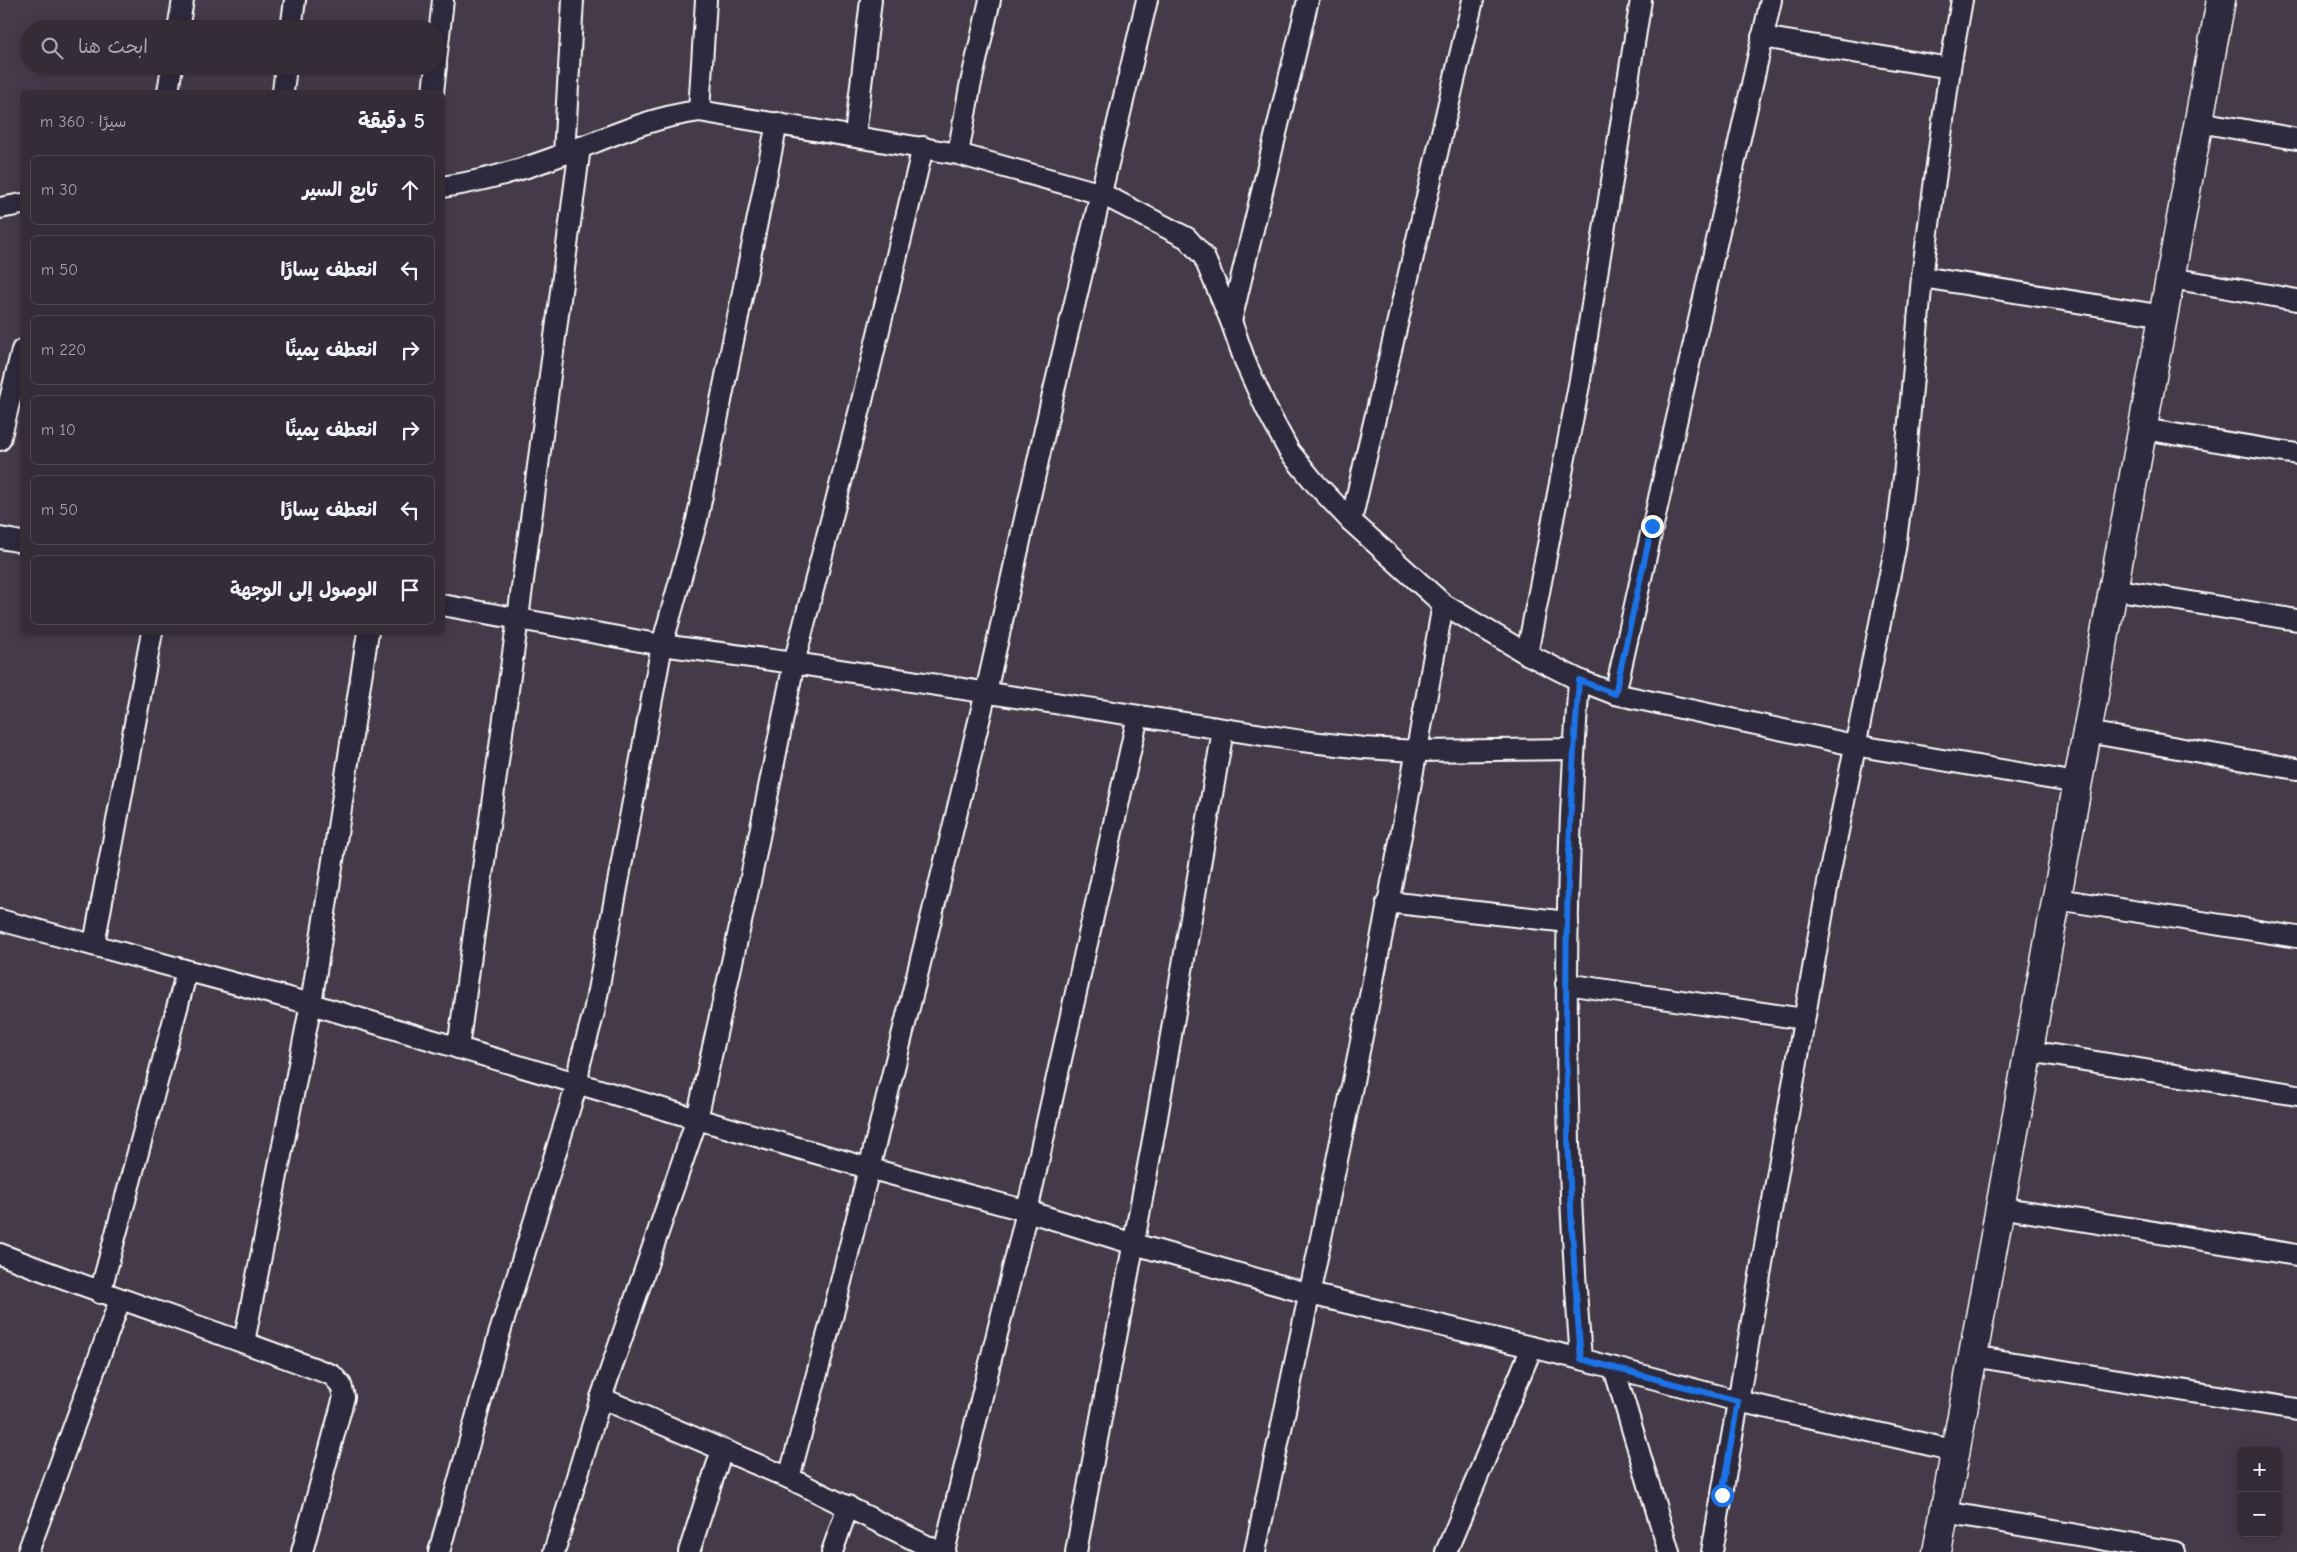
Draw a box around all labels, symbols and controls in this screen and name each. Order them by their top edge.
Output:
search box [20,20,445,75]
icon: search [38,34,66,62]
text: ابحث هنا [78,36,148,58]
text: 5 دقيقة [358,109,425,133]
text: سيرًا · 360 m [40,113,126,131]
icon: ahead [396,176,424,204]
text: تابع السير [303,179,377,201]
text: 30 m [41,181,77,199]
icon: left [396,256,424,284]
text: انعطف يسارًا [280,259,377,281]
text: 50 m [41,261,78,279]
icon: right [396,336,424,364]
text: انعطف يمينًا [285,339,377,361]
text: 220 m [41,341,86,359]
icon: right [396,416,424,444]
text: انعطف يمينًا [285,419,377,441]
text: 10 m [41,421,76,439]
icon: left [396,496,424,524]
text: انعطف يسارًا [280,499,377,521]
text: 50 m [41,501,78,519]
route end [1641,515,1664,538]
icon: arrive [396,576,424,604]
text: الوصول إلى الوجهة [230,579,377,601]
map controls [2237,1447,2282,1537]
button: + [2237,1447,2282,1492]
route start [1711,1484,1734,1507]
button: − [2237,1492,2282,1537]

